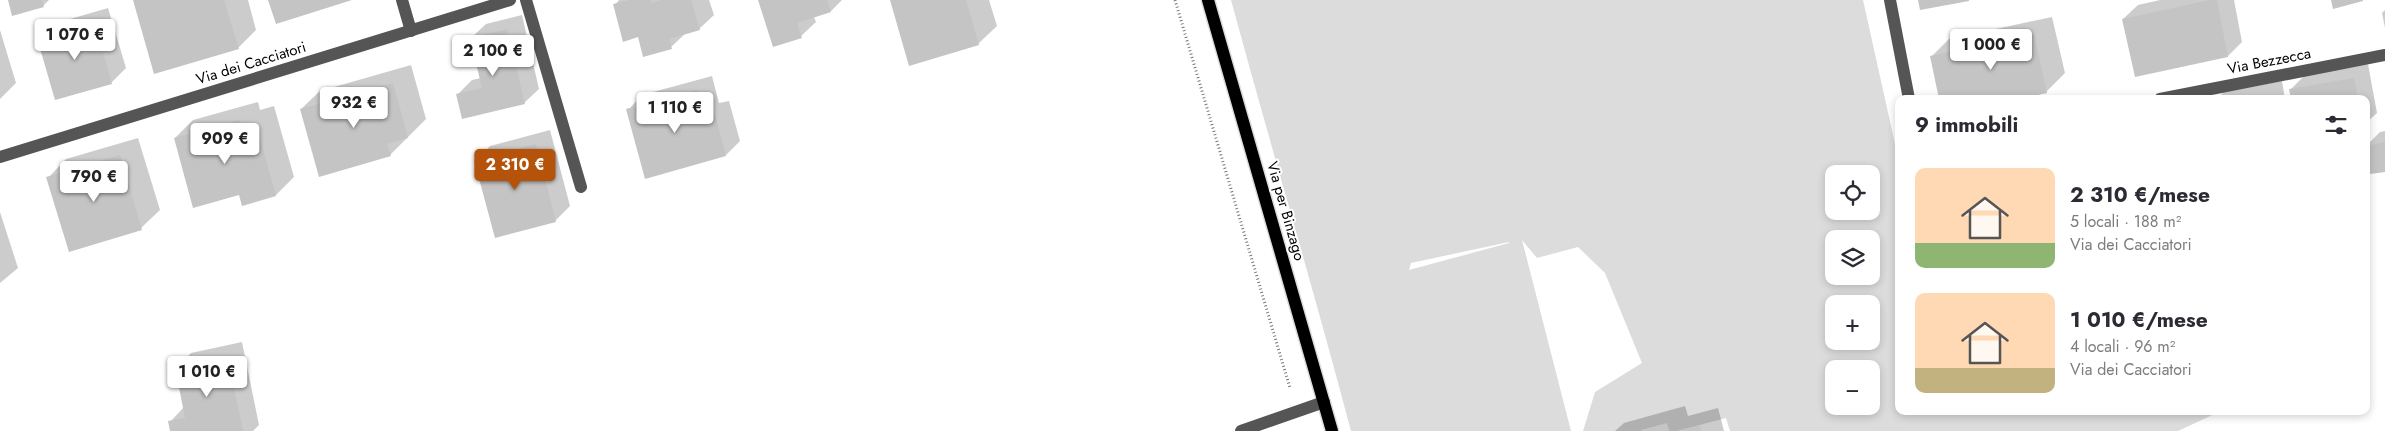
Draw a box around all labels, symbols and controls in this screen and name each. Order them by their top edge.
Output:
pin: 1 070 € [29,18,121,61]
text: 1 070 € [45,23,105,46]
pin: 1 000 € [1945,28,2037,71]
text: 1 000 € [1961,33,2021,56]
pin: 2 100 € [447,34,539,77]
street label: Via dei Cacciatori [193,36,309,90]
text: 2 100 € [463,39,523,62]
street label: Via Bezzecca [2225,42,2313,80]
pin: 932 € [319,86,389,129]
text: 932 € [331,91,377,114]
pin: 1 110 € [629,92,721,134]
text: 1 110 € [647,96,703,119]
text: 9 immobili [1915,110,2018,140]
icon: filters [2322,111,2350,139]
pin: 909 € [190,122,260,165]
text: 909 € [201,127,249,150]
pin: 2 310 € [469,148,561,191]
text: 2 310 € [485,153,545,176]
street label: Via per Binzago [1261,159,1311,263]
pin: 790 € [59,160,129,203]
text: 790 € [71,165,117,188]
map controls [1825,165,1880,415]
button: locate [1825,165,1880,220]
text: 2 310 €/mese [2070,180,2210,210]
icon: home [1955,188,2015,248]
text: 5 locali · 188 m² [2070,210,2181,233]
button: layers [1825,230,1880,285]
text: Via dei Cacciatori [2070,233,2192,256]
button: + [1825,295,1880,350]
text: 1 010 €/mese [2070,305,2208,335]
icon: home [1955,313,2015,373]
text: 4 locali · 96 m² [2070,335,2175,358]
pin: 1 010 € [161,356,253,398]
text: Via dei Cacciatori [2070,358,2192,381]
text: 1 010 € [178,360,236,383]
button: − [1825,360,1880,415]

